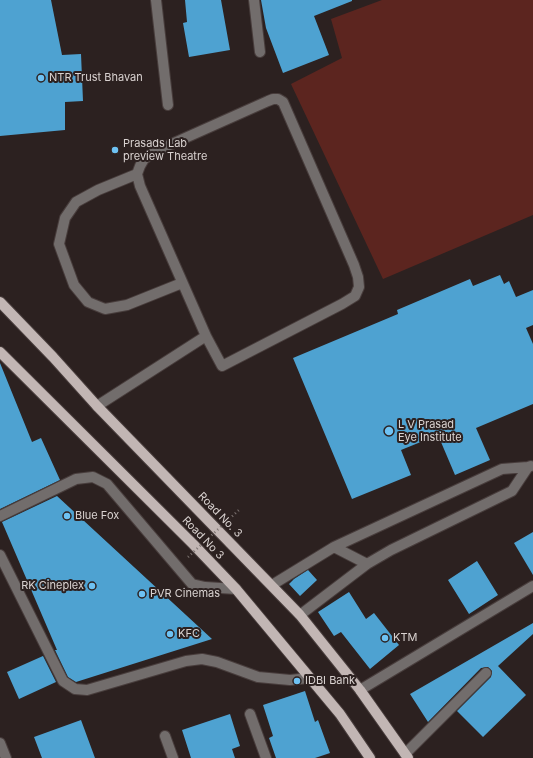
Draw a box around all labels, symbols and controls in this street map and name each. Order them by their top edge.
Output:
place label: NTR Trust Bhavan [49,71,143,85]
marker: NTR Trust Bhavan [36,73,46,83]
place label: Prasads Lab preview Theatre [123,137,207,163]
marker: Prasads Lab preview Theatre [110,145,120,155]
place label: L V Prasad Eye Institute [398,418,462,444]
marker: L V Prasad Eye Institute [383,425,395,437]
street label: Road No. 3 [195,490,245,540]
place label: Blue Fox [75,509,119,523]
marker: Blue Fox [62,511,72,521]
street label: Road No 3 [179,514,227,562]
place label: RK Cineplex [21,579,84,593]
marker: RK Cineplex [87,581,97,591]
place label: PVR Cinemas [150,587,220,601]
marker: PVR Cinemas [137,589,147,599]
place label: KFC [178,627,200,641]
marker: KFC [165,629,175,639]
place label: KTM [393,631,417,645]
marker: KTM [380,633,390,643]
place label: IDBI Bank [305,674,355,688]
marker: IDBI Bank [292,676,302,686]

